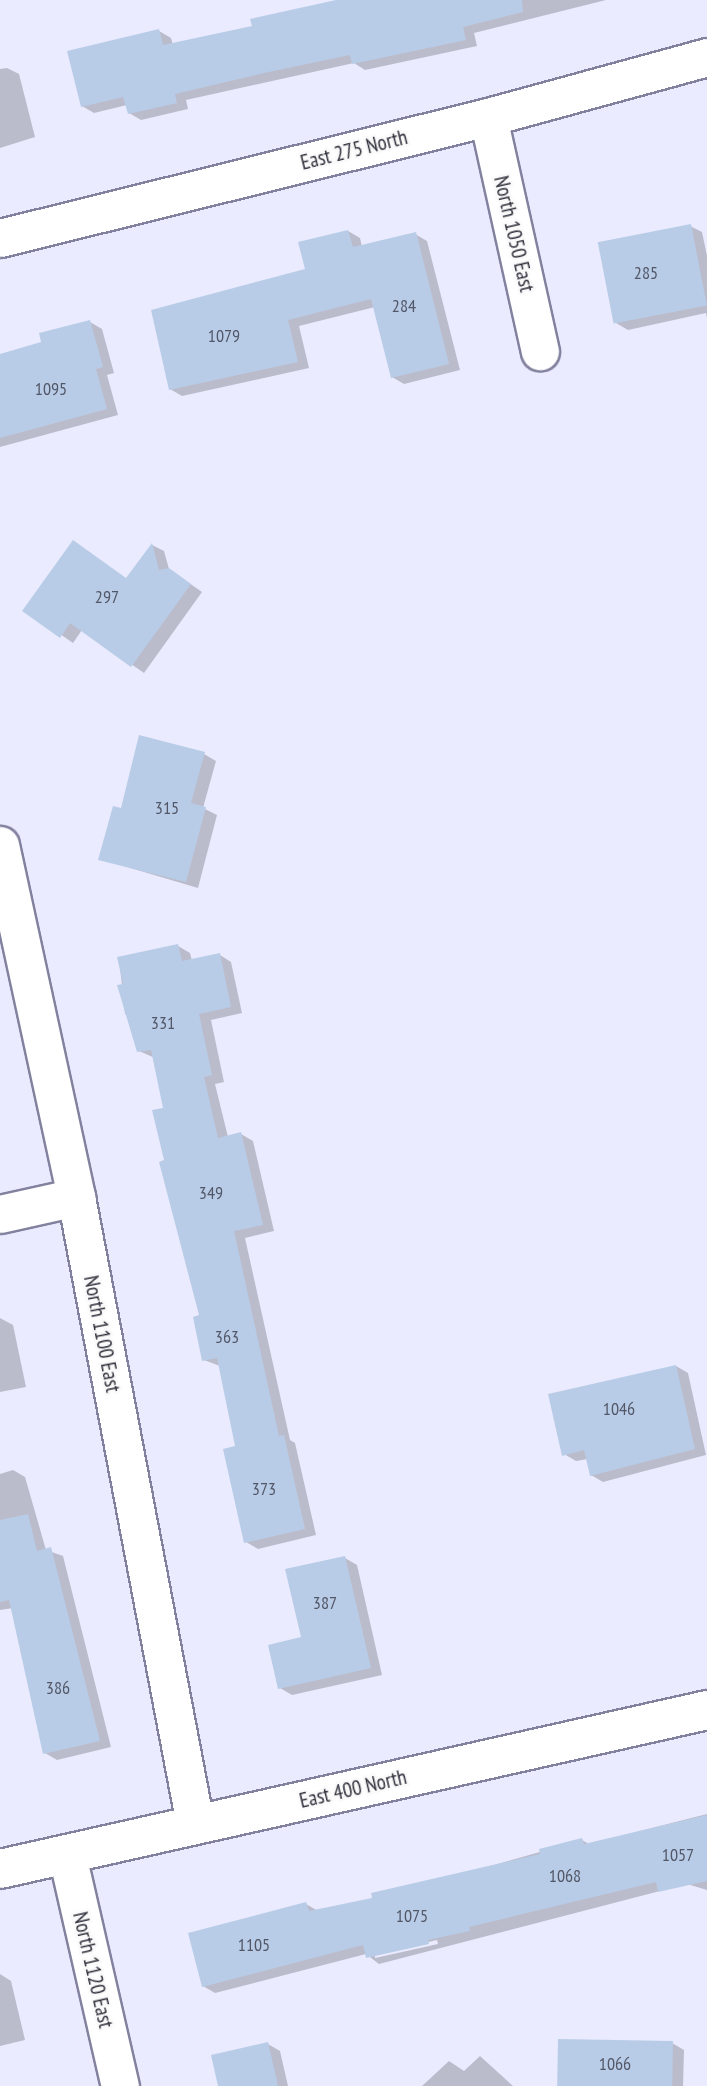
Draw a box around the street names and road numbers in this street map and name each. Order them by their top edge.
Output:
street label: East 275 North [298,125,410,175]
street label: North 1050 East [488,173,540,295]
street label: North 1100 East [78,1273,126,1395]
street label: East 400 North [297,1764,409,1814]
street label: North 1120 East [67,1909,119,2031]

